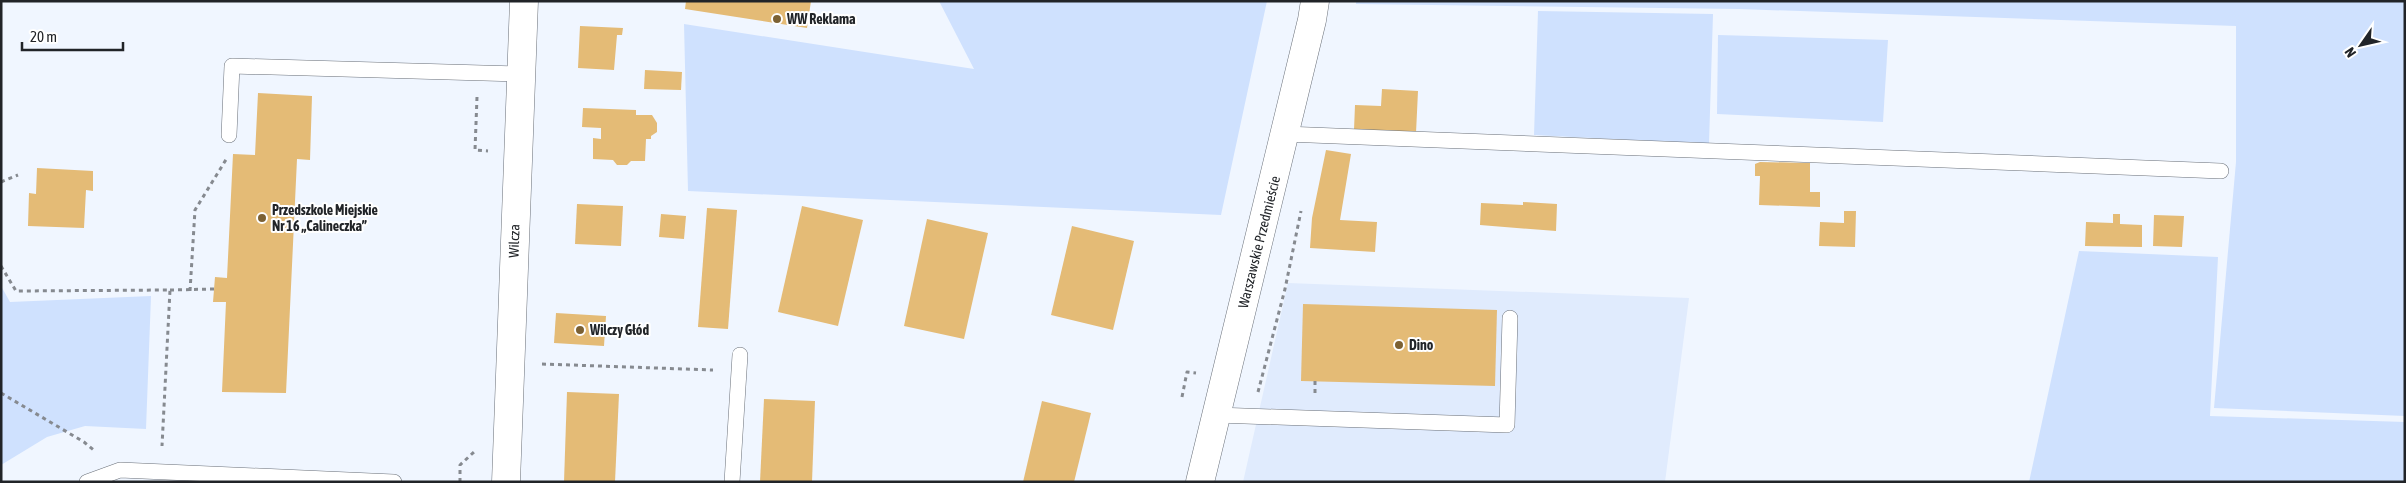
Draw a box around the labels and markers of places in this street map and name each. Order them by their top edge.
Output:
place label: WW Reklama [786,11,856,27]
marker: WW Reklama [771,13,783,25]
place label: Przedszkole Miejskie Nr 16 „Calineczka” [272,202,378,234]
marker: Przedszkole Miejskie Nr 16 „Calineczka” [256,212,268,224]
place label: Wilczy Głód [589,322,649,338]
marker: Wilczy Głód [574,324,586,336]
place label: Dino [1409,337,1434,353]
marker: Dino [1393,339,1405,351]

